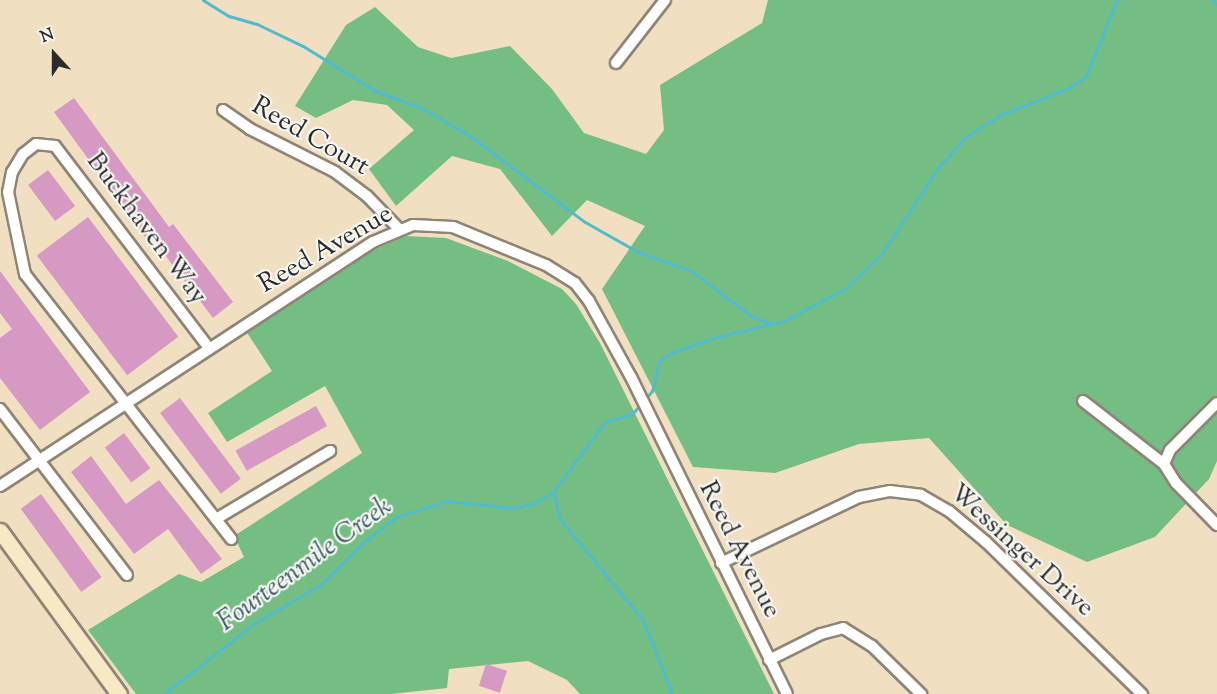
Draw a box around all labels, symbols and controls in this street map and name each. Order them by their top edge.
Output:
north arrow [24,24,84,84]
text: N [37,24,57,50]
street label: Reed Court [246,91,374,183]
street label: Buckhaven Way [79,147,213,311]
street label: Reed Avenue [254,199,398,301]
street label: Reed Avenue [691,476,787,624]
street label: Wessinger Drive [942,478,1100,624]
water label: Fourteenmile Creek [212,491,398,639]

